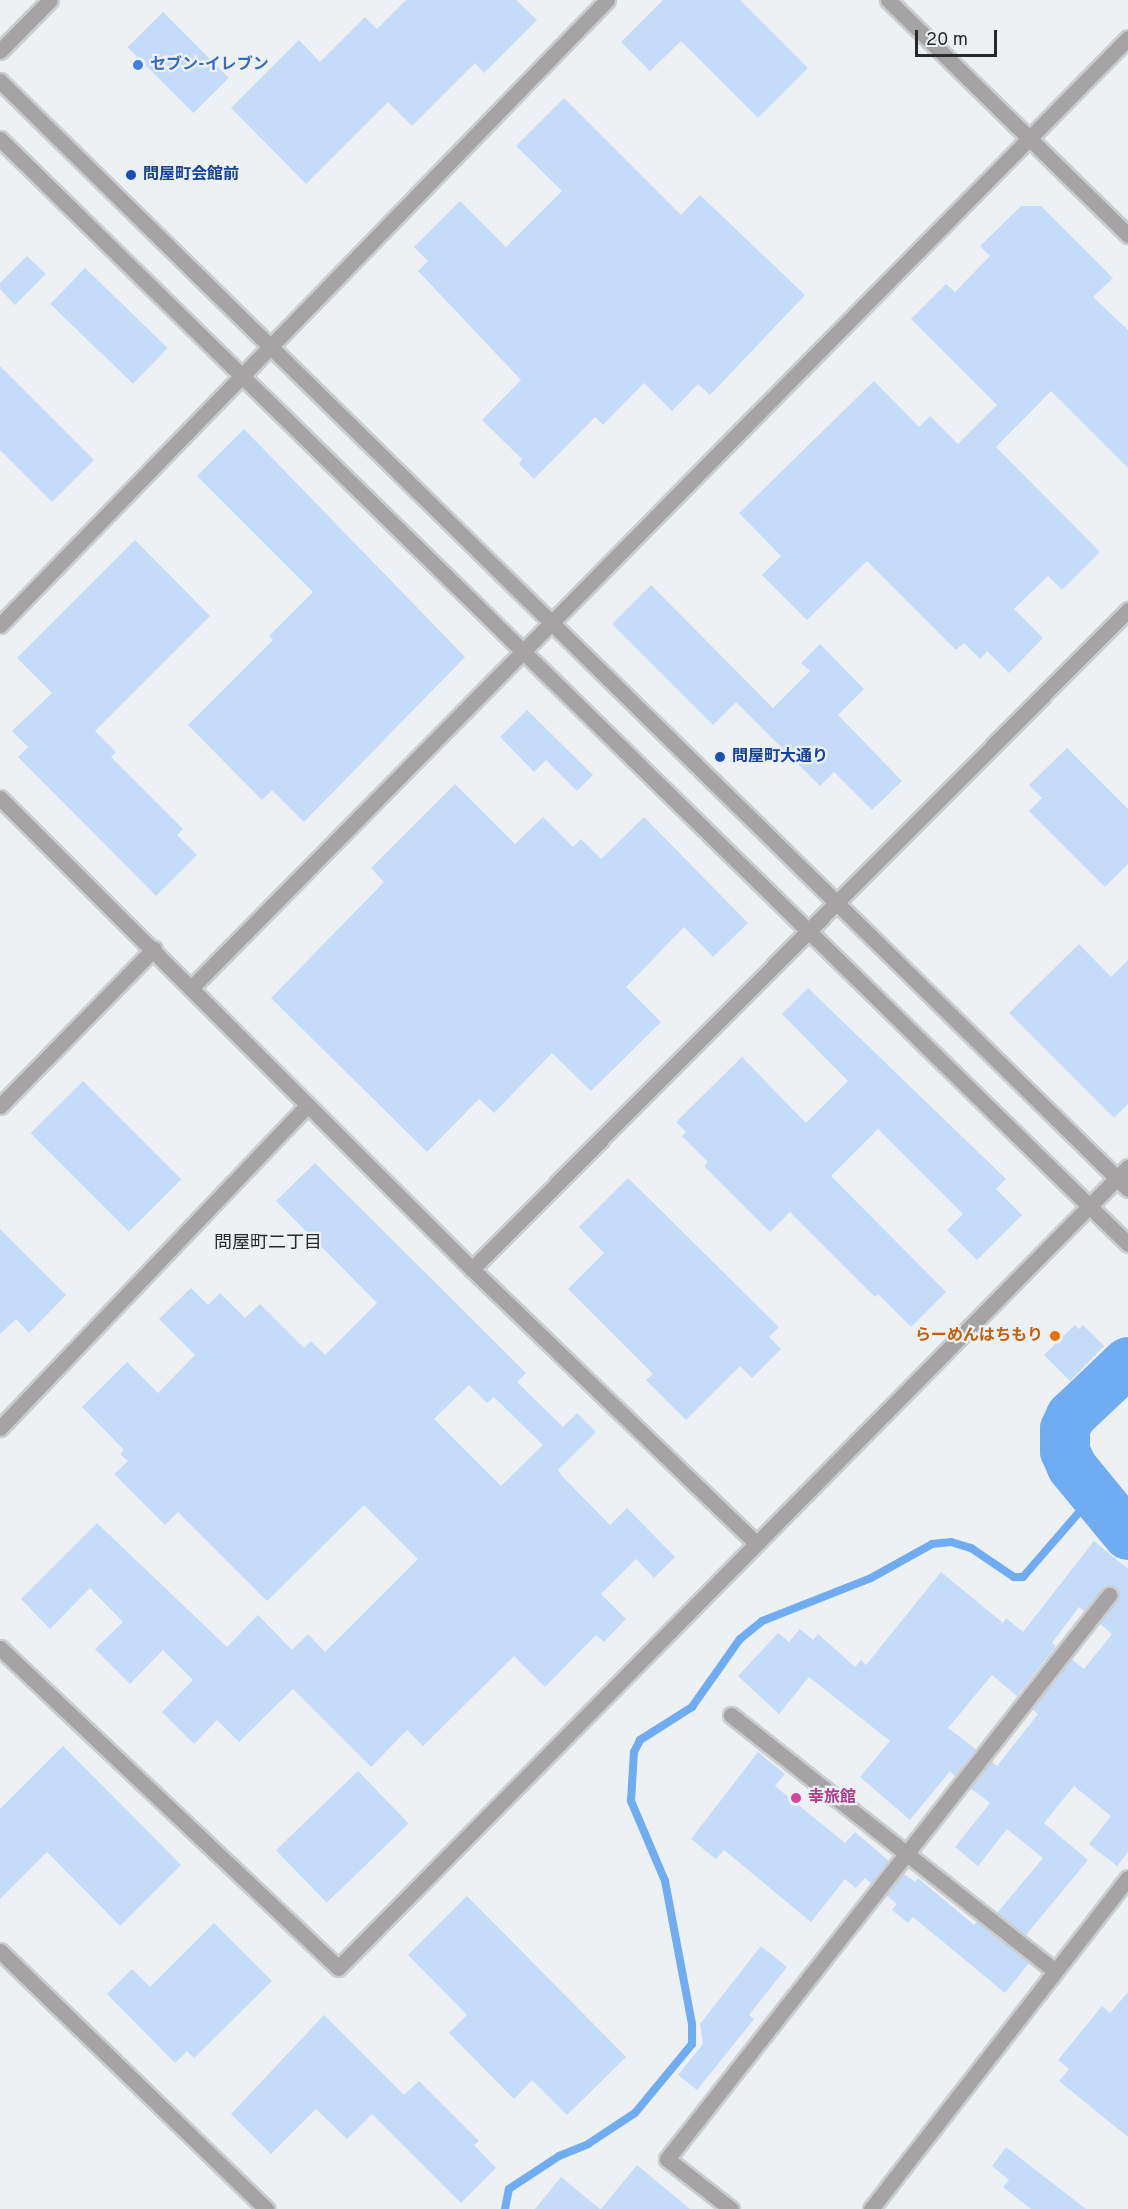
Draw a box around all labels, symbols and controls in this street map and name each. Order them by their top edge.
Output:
scale bar [918,18,1000,56]
text: 20 m [926,29,968,52]
place label: セブン-イレブン [150,55,269,75]
marker: セブン-イレブン [131,58,145,72]
place label: 問屋町会館前 [143,165,239,185]
marker: 問屋町会館前 [124,168,138,182]
place label: 問屋町大通り [732,747,828,767]
marker: 問屋町大通り [713,750,727,764]
district label: 問屋町二丁目 [214,1233,322,1255]
place label: らーめんはちもり [915,1326,1043,1346]
marker: らーめんはちもり [1048,1329,1062,1343]
place label: 幸旅館 [808,1788,856,1808]
marker: 幸旅館 [789,1791,803,1805]

